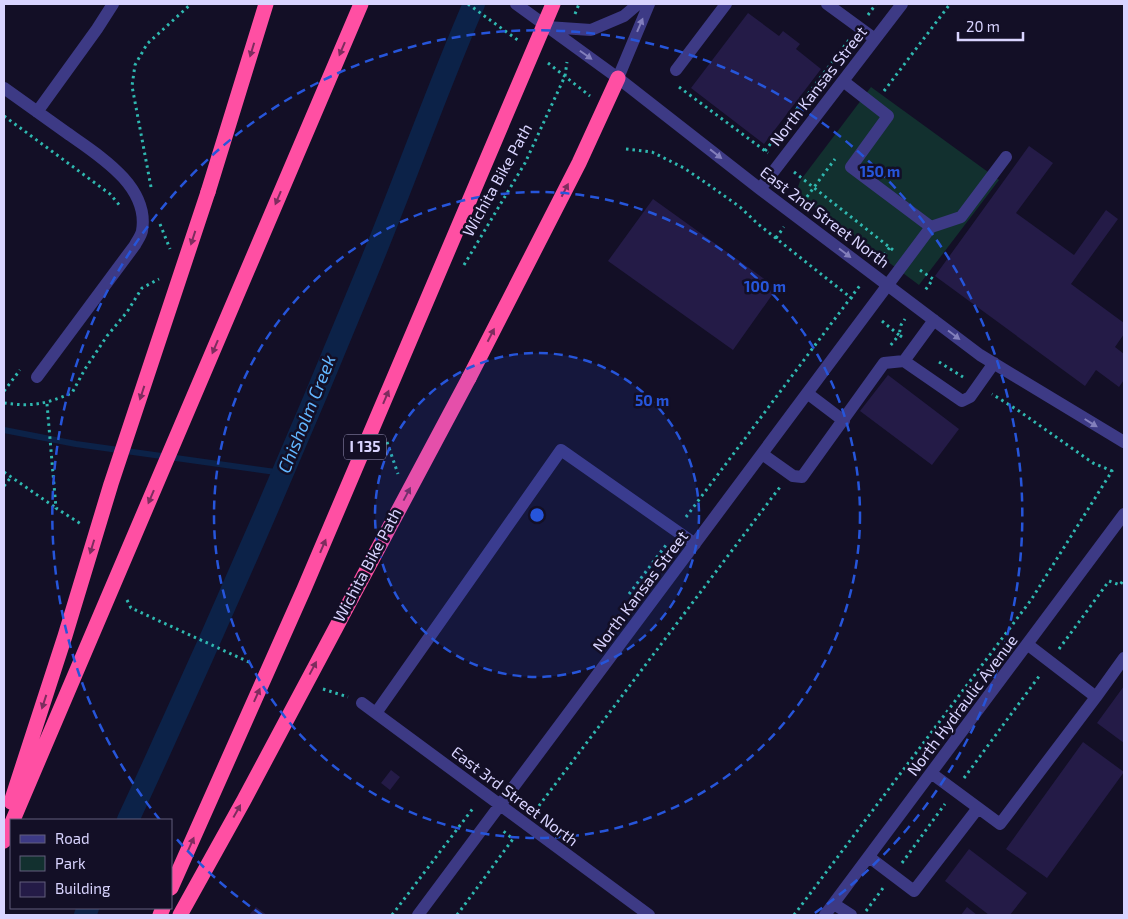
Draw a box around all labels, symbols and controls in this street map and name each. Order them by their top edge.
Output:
scale bar [958,10,1023,42]
one-way arrow [637,17,644,32]
text: 20 m [966,17,1000,35]
street label: North Kansas Street [765,22,870,149]
one-way arrow [338,42,346,56]
one-way arrow [247,43,255,58]
one-way arrow [579,50,592,61]
street label: Wichita Bike Path [458,120,535,240]
one-way arrow [709,149,723,159]
street label: East 2nd Street North [757,162,894,271]
text: 150 m [860,162,900,180]
one-way arrow [561,183,569,197]
one-way arrow [274,191,282,205]
one-way arrow [189,231,197,246]
one-way arrow [838,247,851,258]
text: 100 m [744,277,786,295]
one-way arrow [487,328,495,342]
one-way arrow [947,330,960,341]
one-way arrow [210,340,218,355]
water label: Chisholm Creek [272,351,340,476]
one-way arrow [138,385,145,400]
one-way arrow [382,389,390,404]
text: 50 m [635,391,669,409]
one-way arrow [1085,418,1098,427]
road number: I 135 [344,434,386,460]
one-way arrow [403,487,411,501]
one-way arrow [146,490,154,504]
street label: Wichita Bike Path [329,505,405,625]
centre of rings [528,506,546,524]
street label: North Kansas Street [588,527,691,655]
one-way arrow [319,539,327,554]
one-way arrow [87,540,95,555]
street label: North Hydraulic Avenue [902,630,1021,779]
one-way arrow [309,661,318,675]
one-way arrow [254,688,262,702]
one-way arrow [39,695,47,710]
street label: East 3rd Street North [448,742,582,849]
one-way arrow [233,805,242,818]
legend [10,819,172,909]
text: Road [55,829,90,847]
one-way arrow [187,837,195,851]
text: Park [55,854,86,872]
text: Building [55,879,111,897]

